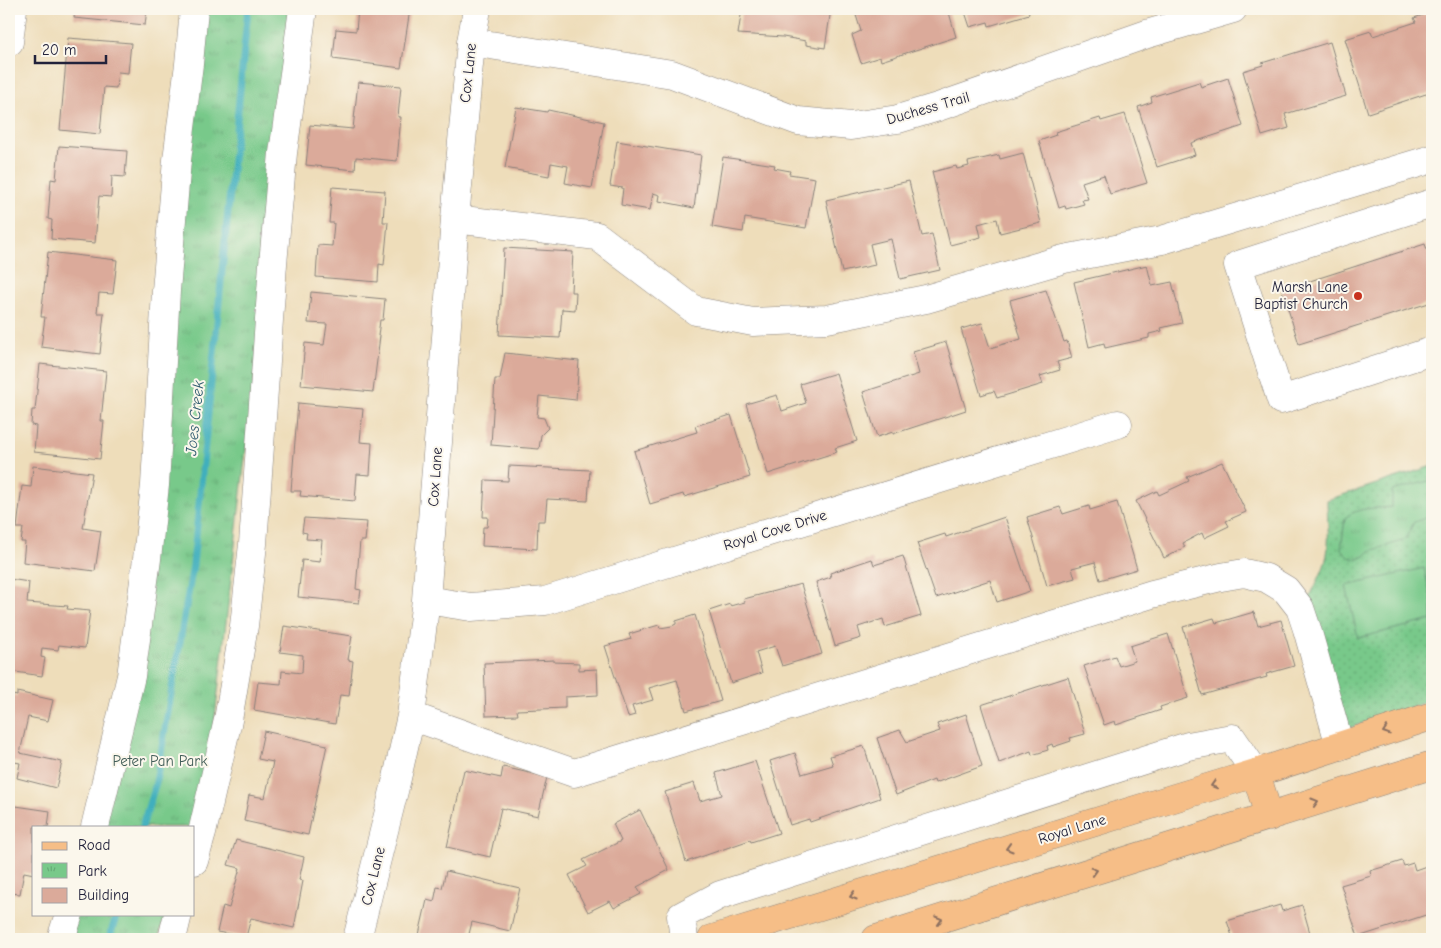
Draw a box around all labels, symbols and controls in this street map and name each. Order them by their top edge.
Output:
scale bar [35,32,106,64]
text: 20 m [42,41,76,59]
street label: Cox Lane [456,42,480,104]
street label: Duchess Trail [885,88,971,128]
place label: Marsh Lane Baptist Church [1254,278,1348,313]
marker: Marsh Lane Baptist Church [1352,290,1364,302]
water label: Joes Creek [182,379,208,458]
street label: Cox Lane [424,446,446,507]
street label: Royal Cove Drive [721,506,829,554]
one-way arrow [1382,725,1391,735]
park label: Peter Pan Park [112,752,208,770]
one-way arrow [1211,780,1219,790]
one-way arrow [1311,798,1319,808]
street label: Royal Lane [1036,810,1109,848]
legend [32,826,195,916]
text: Road [78,836,110,854]
one-way arrow [1005,843,1013,853]
street label: Cox Lane [357,844,389,907]
text: Park [78,862,107,880]
one-way arrow [1089,867,1098,877]
text: Building [78,886,129,904]
one-way arrow [850,890,858,900]
one-way arrow [934,915,942,925]

